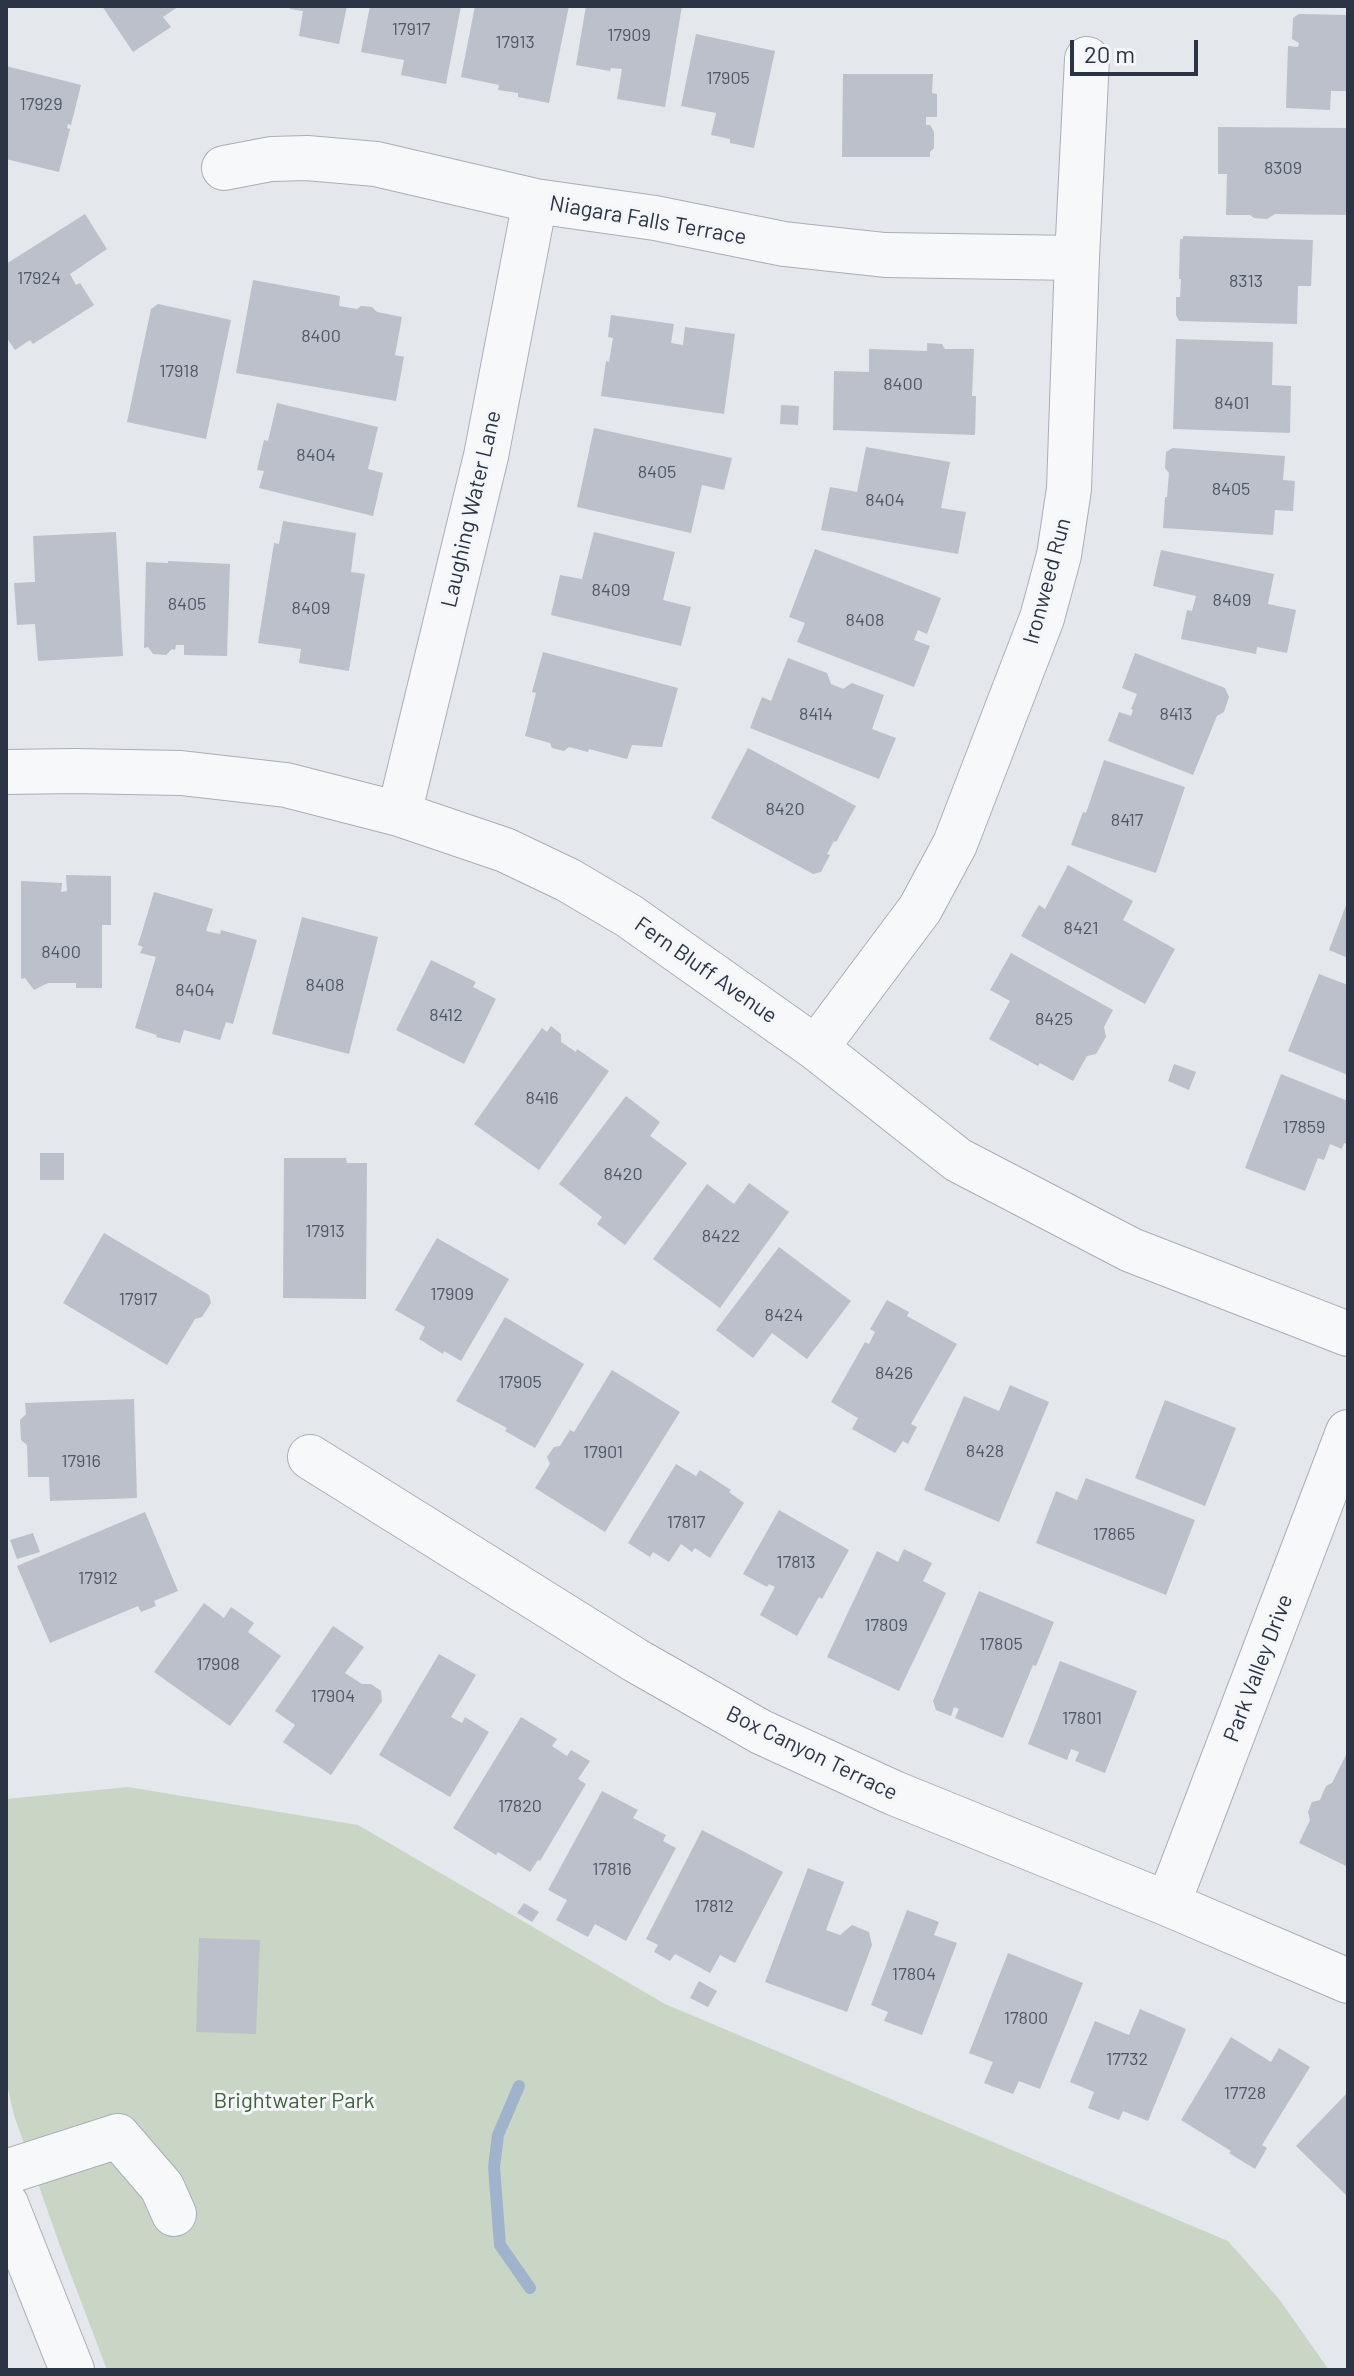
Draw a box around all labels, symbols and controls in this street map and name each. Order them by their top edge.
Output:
house number: 17917 [392,18,430,40]
house number: 17909 [607,24,651,46]
scale bar [1074,24,1202,74]
house number: 17913 [495,31,535,53]
text: 20 m [1084,39,1135,68]
house number: 17905 [706,67,750,89]
house number: 17929 [19,93,63,115]
house number: 8309 [1264,157,1302,179]
street label: Niagara Falls Terrace [547,190,749,250]
house number: 17924 [17,267,61,289]
house number: 8313 [1229,270,1263,292]
house number: 8400 [301,325,341,347]
house number: 17918 [159,360,199,382]
house number: 8400 [883,373,923,395]
house number: 8401 [1214,392,1250,414]
street label: Laughing Water Lane [436,408,506,610]
house number: 8404 [296,444,336,466]
house number: 8405 [638,461,676,483]
house number: 8405 [1212,478,1250,500]
house number: 8404 [865,489,905,511]
street label: Ironweed Run [1017,515,1077,647]
house number: 8409 [592,579,630,601]
house number: 8409 [1213,589,1251,611]
house number: 8405 [168,593,206,615]
house number: 8409 [292,597,330,619]
house number: 8408 [846,609,884,631]
house number: 8414 [799,703,833,725]
house number: 8413 [1159,703,1193,725]
house number: 8420 [765,798,805,820]
house number: 8417 [1111,809,1143,831]
street label: Fern Bluff Avenue [630,911,782,1029]
house number: 8421 [1064,917,1098,939]
house number: 8400 [41,941,81,963]
house number: 8408 [306,974,344,996]
house number: 8404 [175,979,215,1001]
house number: 8412 [429,1004,463,1026]
house number: 8425 [1035,1008,1073,1030]
house number: 8416 [525,1087,559,1109]
house number: 17859 [1283,1116,1325,1138]
house number: 8420 [603,1163,643,1185]
house number: 17913 [305,1220,345,1242]
house number: 8422 [702,1225,740,1247]
house number: 17909 [430,1283,474,1305]
house number: 17917 [119,1288,157,1310]
house number: 8424 [765,1304,803,1326]
house number: 8426 [875,1362,913,1384]
house number: 17905 [498,1371,542,1393]
house number: 8428 [966,1440,1004,1462]
house number: 17901 [583,1441,623,1463]
house number: 17916 [61,1450,101,1472]
house number: 17817 [667,1511,705,1533]
house number: 17865 [1093,1523,1135,1545]
house number: 17813 [776,1551,816,1573]
house number: 17912 [78,1567,118,1589]
street label: Park Valley Drive [1218,1591,1298,1745]
house number: 17809 [864,1614,908,1636]
house number: 17805 [979,1633,1023,1655]
house number: 17908 [196,1653,240,1675]
house number: 17904 [311,1685,355,1707]
street label: Box Canyon Terrace [722,1700,902,1806]
house number: 17801 [1062,1707,1102,1729]
house number: 17820 [498,1795,542,1817]
house number: 17816 [592,1858,632,1880]
house number: 17812 [694,1895,734,1917]
house number: 17804 [892,1963,936,1985]
house number: 17800 [1004,2007,1048,2029]
house number: 17732 [1106,2048,1148,2070]
house number: 17728 [1224,2082,1266,2104]
park label: Brightwater Park [214,2088,374,2114]

